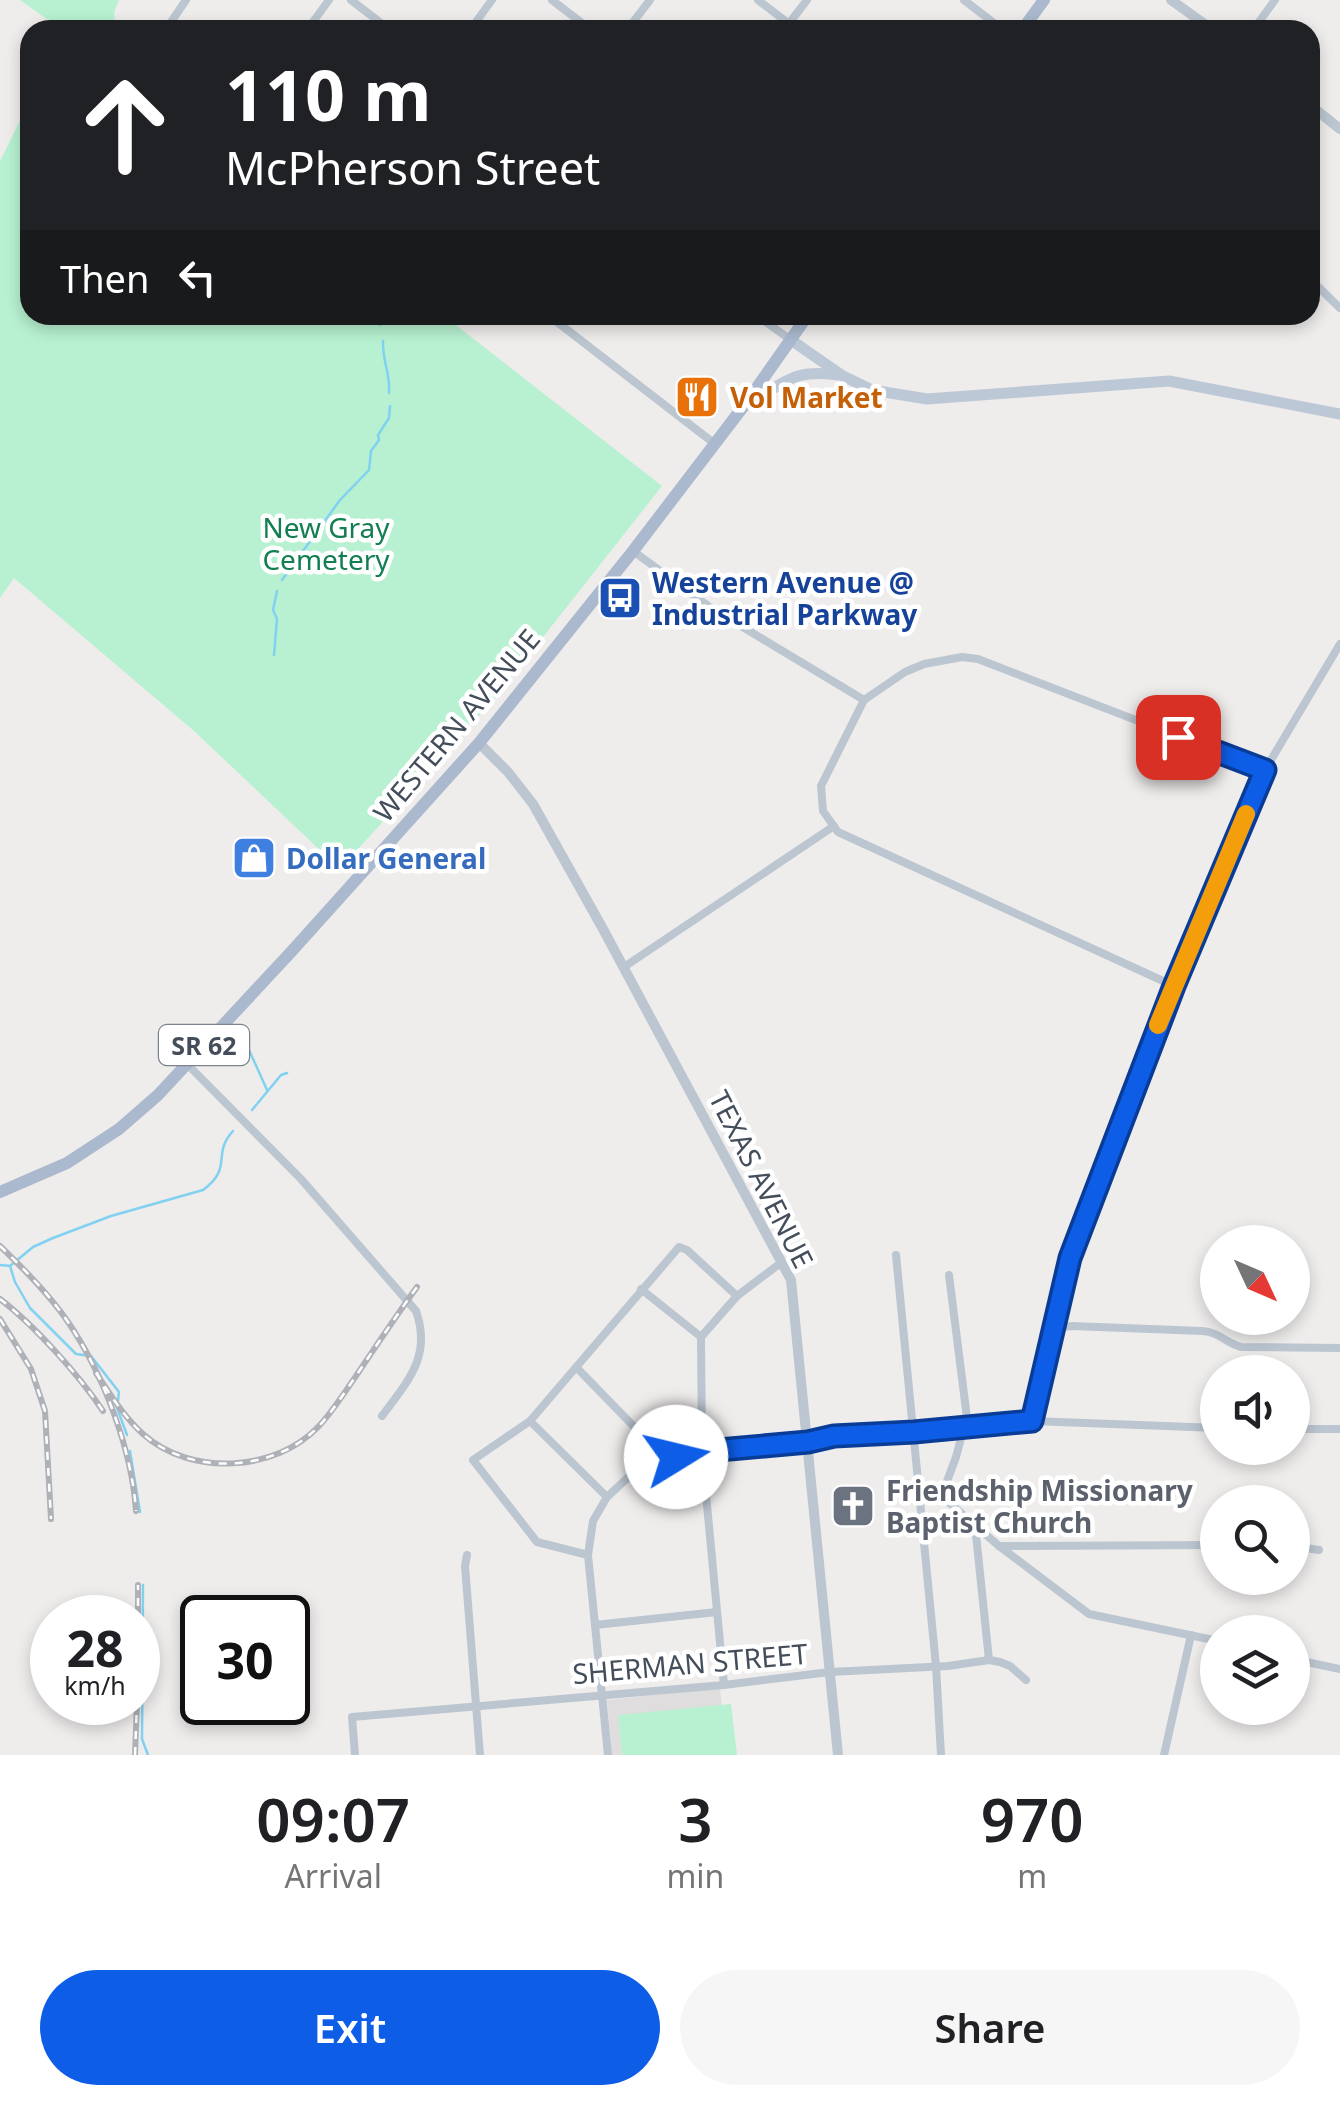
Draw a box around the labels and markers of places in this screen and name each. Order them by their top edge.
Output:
restaurant icon: Vol Market [674,374,720,420]
place label: Vol Market [730,378,883,416]
place label: Western Avenue @ Industrial Parkway [652,563,917,633]
bus stop icon: Western Avenue @ Industrial Parkway [597,575,643,621]
pin [1136,695,1221,780]
shop icon: Dollar General [231,835,277,881]
place label: Dollar General [286,839,486,877]
place label: Friendship Missionary Baptist Church [886,1471,1193,1541]
church icon: Friendship Missionary Baptist Church [830,1483,876,1529]

